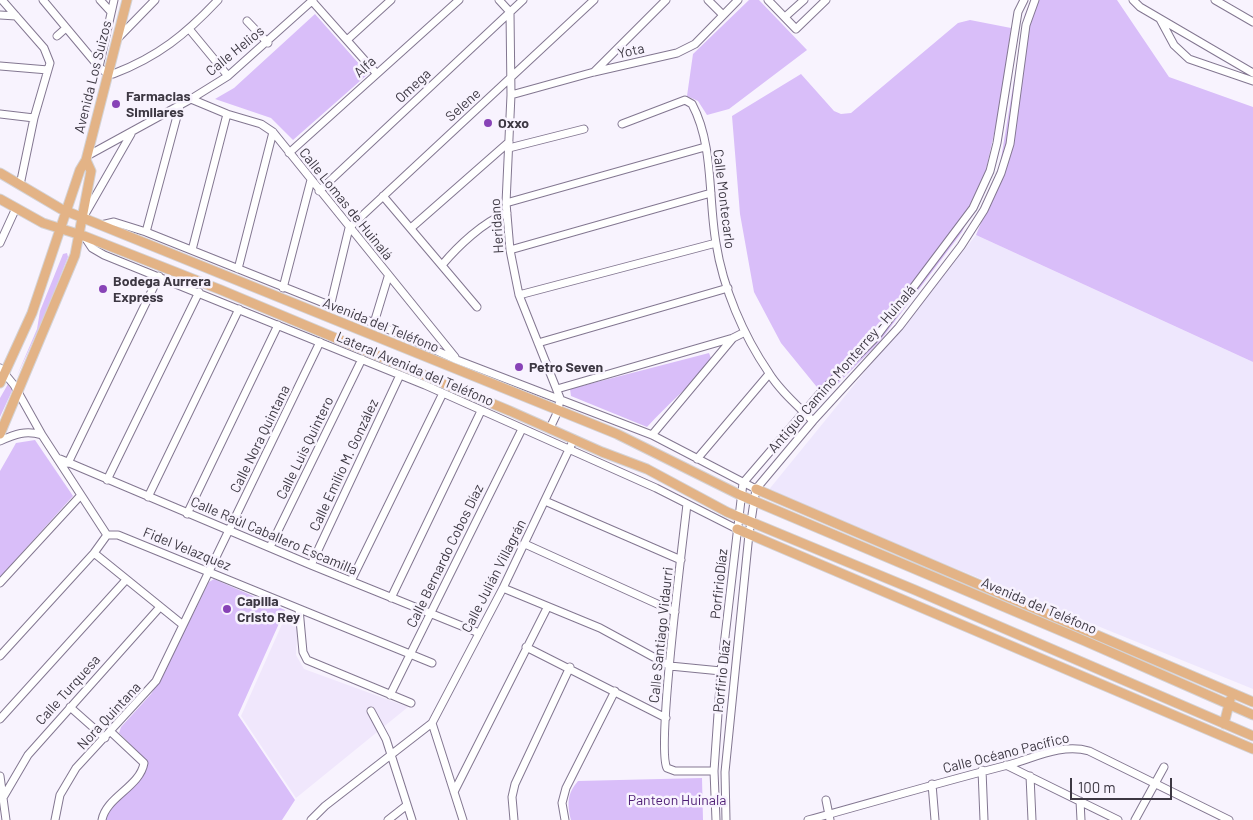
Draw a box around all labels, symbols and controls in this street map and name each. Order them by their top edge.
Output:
street label: Avenida Los Suizos [71,19,115,135]
street label: Calle Helios [203,22,267,80]
street label: Yota [616,40,646,62]
street label: Alfa [351,53,379,81]
street label: Omega [392,65,434,107]
street label: Selene [442,85,484,125]
place label: Farmacias Similares [126,88,190,120]
marker: Farmacias Similares [110,98,122,110]
place label: Oxxo [498,115,529,131]
marker: Oxxo [482,117,494,129]
street label: Calle Lomas de Huinalá [296,145,396,263]
street label: Calle Montecarlo [710,148,738,250]
street label: Heridano [487,198,507,254]
place label: Bodega Aurrera Express [113,273,211,306]
street label: Antiguo Camino Monterrey - Huinalá [765,282,919,456]
marker: Bodega Aurrera Express [97,283,109,295]
street label: Avenida del Teléfono [320,294,442,356]
street label: Lateral Avenida del Teléfono [334,328,496,410]
place label: Petro Seven [529,359,603,375]
marker: Petro Seven [513,361,525,373]
street label: Calle Nora Quintana [227,382,293,496]
street label: Calle Luis Quintero [273,394,337,502]
street label: Calle Emilio M. González [306,396,382,534]
street label: Calle Bernardo Cobos Díaz [403,482,487,630]
street label: Calle Raúl Caballero Escamilla [188,493,360,579]
street label: Calle Julián Villagrán [458,517,530,635]
street label: Fidel Velazquez [141,524,233,574]
street label: PorfirioDíaz [707,548,731,620]
street label: Calle Santiago Vidaurri [646,566,676,704]
street label: Avenida del Teléfono [979,574,1099,638]
place label: Capilla Cristo Rey [237,593,300,626]
marker: Capilla Cristo Rey [221,603,233,615]
street label: Porfirio Díaz [710,639,734,713]
street label: Calle Turquesa [32,651,104,729]
street label: Nora Quintana [74,679,144,753]
street label: Calle Océano Pacífico [941,729,1071,777]
scale bar [1073,768,1176,800]
text: 100 m [1078,778,1116,796]
park label: Panteon Huinala [628,792,726,808]

